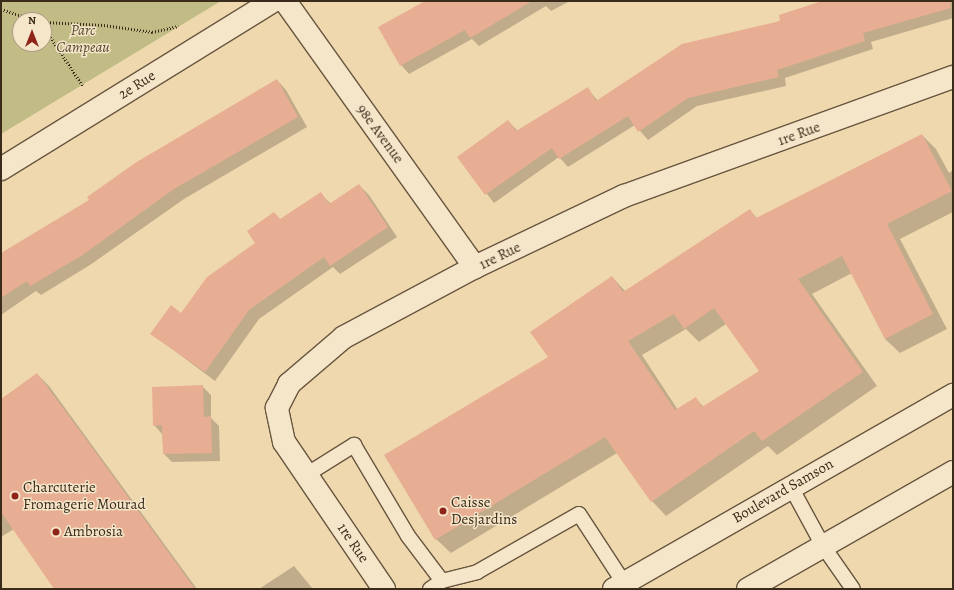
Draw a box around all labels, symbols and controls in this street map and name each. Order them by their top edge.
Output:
north arrow [12,12,52,52]
text: N [28,13,36,28]
park label: Parc Campeau [56,21,110,56]
street label: 2e Rue [115,67,159,103]
street label: 98e Avenue [353,101,407,167]
street label: 1re Rue [775,118,823,150]
street label: 1re Rue [476,238,524,274]
street label: Boulevard Samson [729,455,837,527]
place label: Charcuterie Fromagerie Mourad [23,478,145,513]
marker: Charcuterie Fromagerie Mourad [10,491,20,501]
place label: Caisse Desjardins [451,493,517,528]
marker: Caisse Desjardins [438,506,448,516]
street label: 1re Rue [333,520,373,566]
place label: Ambrosia [64,523,123,541]
marker: Ambrosia [51,527,61,537]

